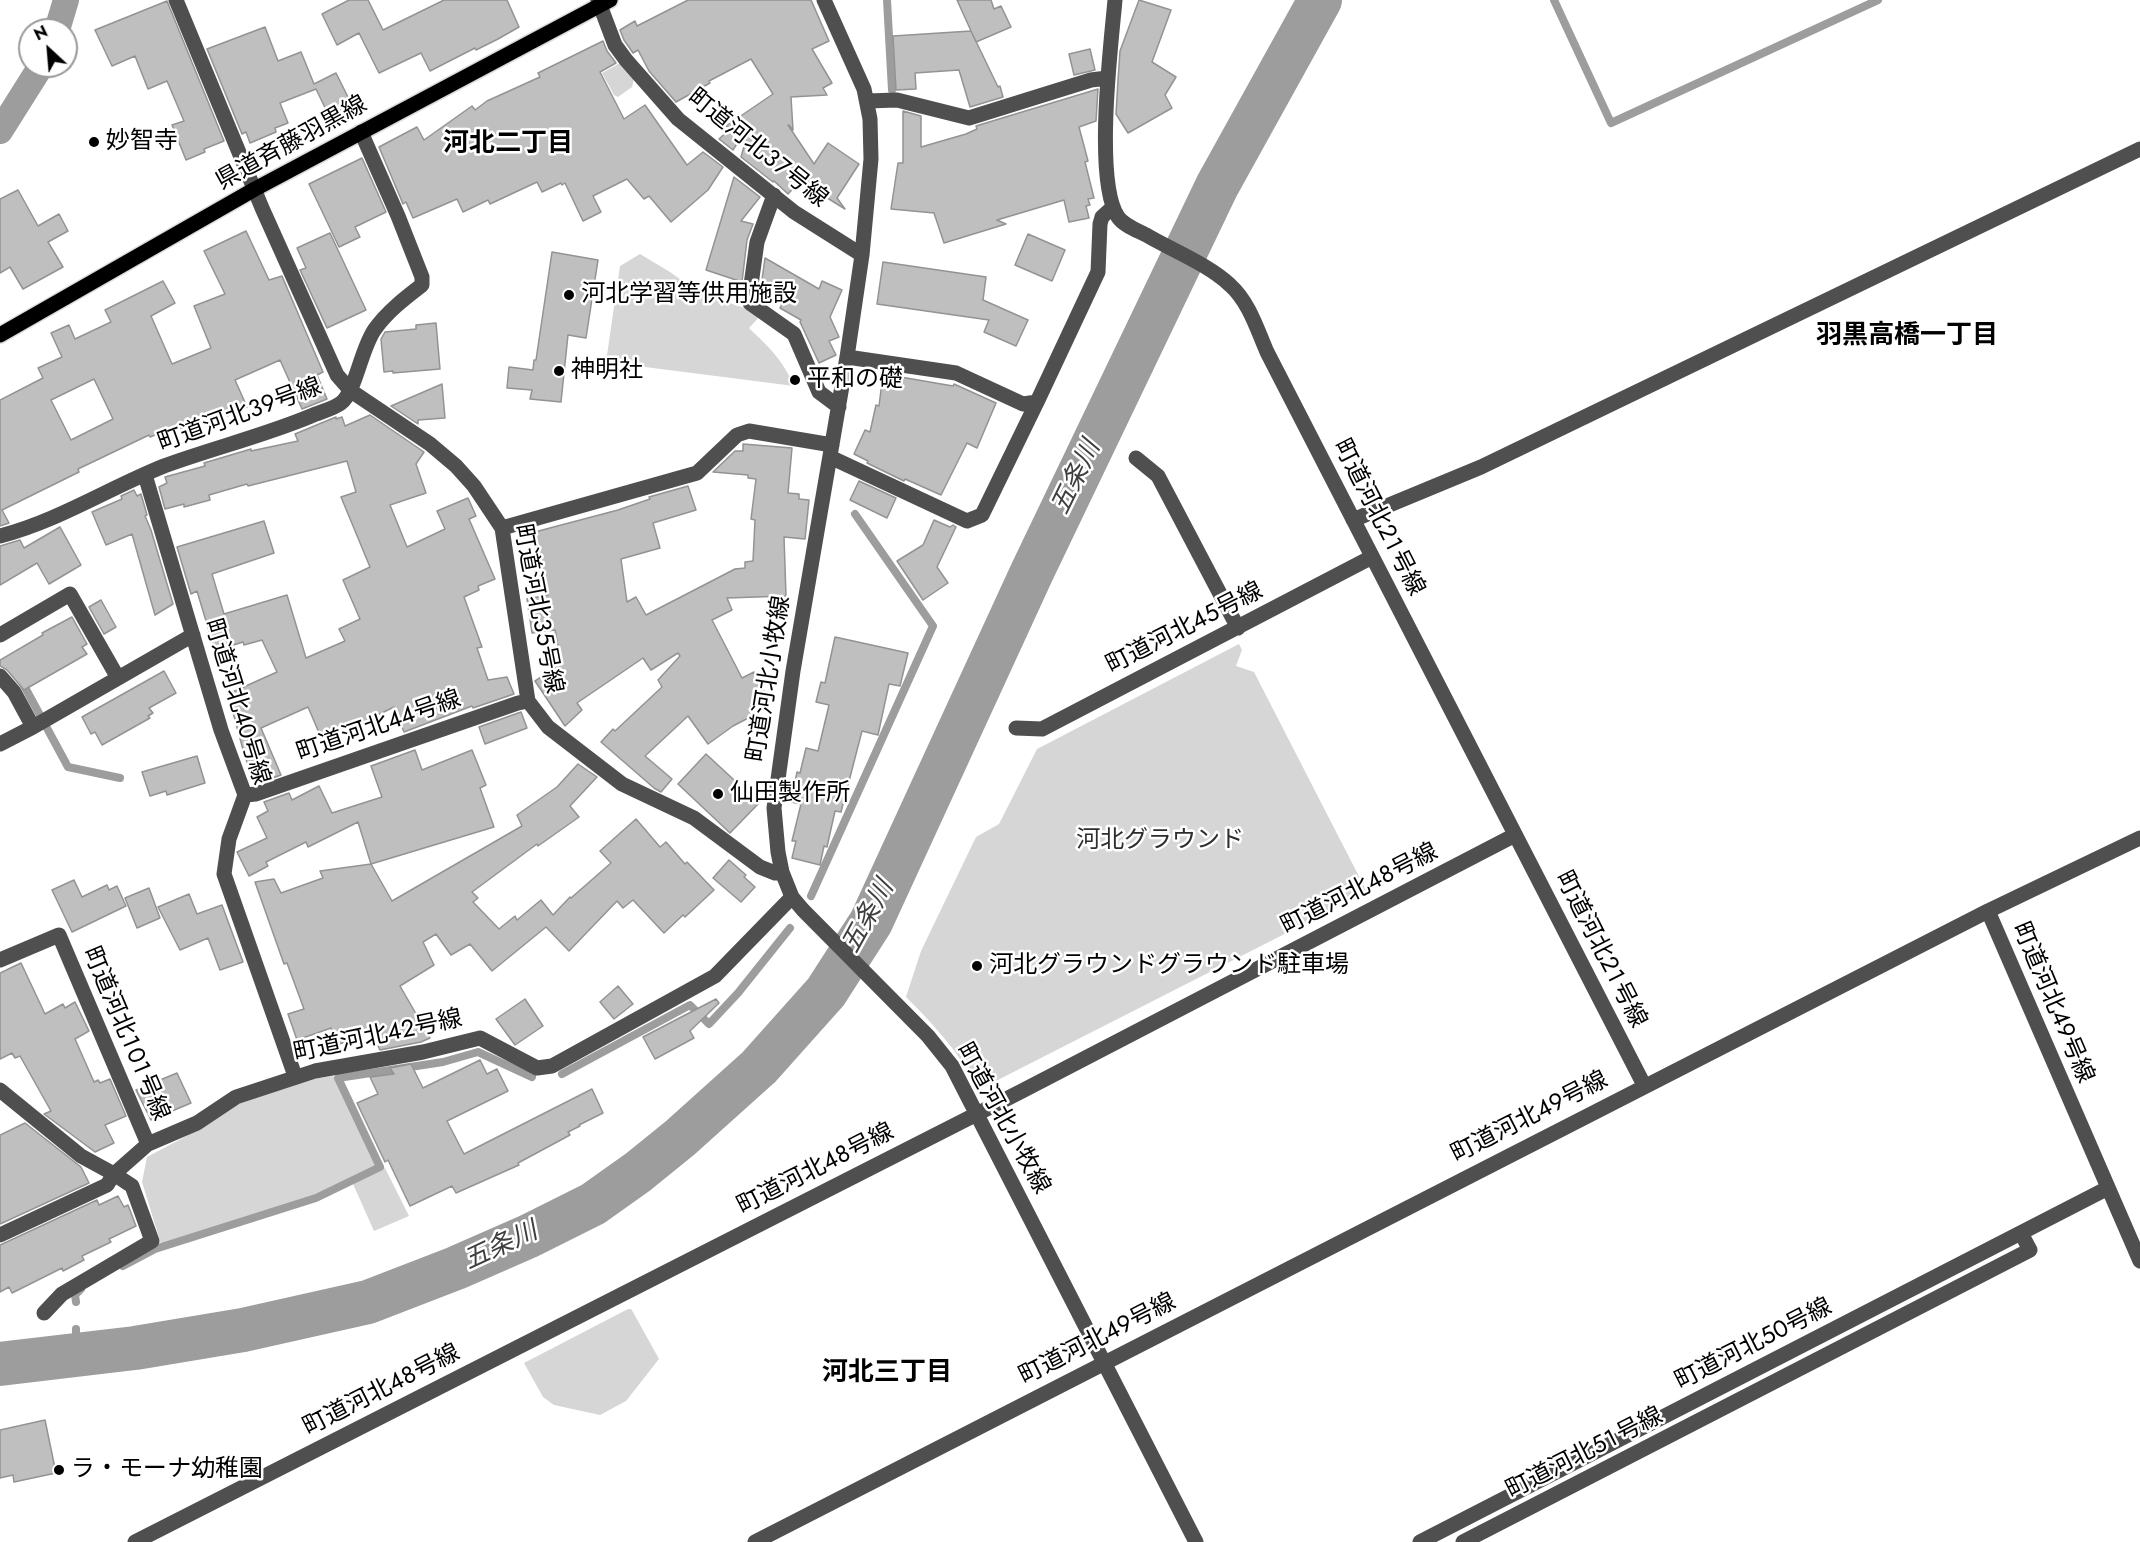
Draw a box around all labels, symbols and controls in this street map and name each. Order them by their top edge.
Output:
north arrow [18,18,78,78]
text: N [30,20,52,46]
street label: 町道河北３７号線 [681,84,833,214]
street label: 県道斉藤羽黒線 [212,91,372,197]
place label: 妙智寺 [106,128,178,156]
district label: 河北二丁目 [443,129,573,161]
marker: 妙智寺 [87,135,101,149]
place label: 河北学習等供用施設 [581,281,797,309]
marker: 河北学習等供用施設 [562,288,576,302]
district label: 羽黒高橋一丁目 [1816,321,1998,353]
place label: 神明社 [571,357,643,385]
marker: 神明社 [552,364,566,378]
place label: 平和の礎 [807,366,903,394]
street label: 町道河北３９号線 [154,373,326,459]
marker: 平和の礎 [788,373,802,387]
street label: 町道河北２１号線 [1326,435,1430,601]
water label: 五条川 [1046,436,1108,520]
street label: 町道河北３５号線 [506,522,568,696]
street label: 町道河北４５号線 [1102,577,1268,681]
street label: 町道河北小牧線 [743,594,797,764]
street label: 町道河北４０号線 [197,616,275,788]
street label: 町道河北４４号線 [293,685,465,769]
place label: 仙田製作所 [730,780,850,808]
marker: 仙田製作所 [711,787,725,801]
park label: 河北グラウンド [1076,827,1244,855]
street label: 町道河北４８号線 [1277,838,1443,942]
street label: 町道河北２１号線 [1548,867,1652,1033]
water label: 五条川 [836,875,902,959]
street label: 町道河北４９号線 [2005,918,2099,1088]
street label: 町道河北１０１号線 [75,943,175,1125]
place label: 河北グラウンドグラウンド駐車場 [989,952,1349,980]
marker: 河北グラウンドグラウンド駐車場 [970,959,984,973]
street label: 町道河北４２号線 [291,1005,465,1069]
street label: 町道河北小牧線 [949,1039,1055,1199]
street label: 町道河北４９号線 [1447,1066,1613,1170]
street label: 町道河北４８号線 [733,1118,899,1222]
water label: 五条川 [459,1216,543,1278]
street label: 町道河北４９号線 [1015,1288,1181,1392]
street label: 町道河北５０号線 [1671,1293,1837,1397]
street label: 町道河北４８号線 [299,1339,465,1443]
district label: 河北三丁目 [822,1358,952,1390]
street label: 町道河北５１号線 [1502,1402,1668,1506]
place label: ラ・モーナ幼稚園 [71,1456,263,1484]
marker: ラ・モーナ幼稚園 [52,1463,66,1477]

